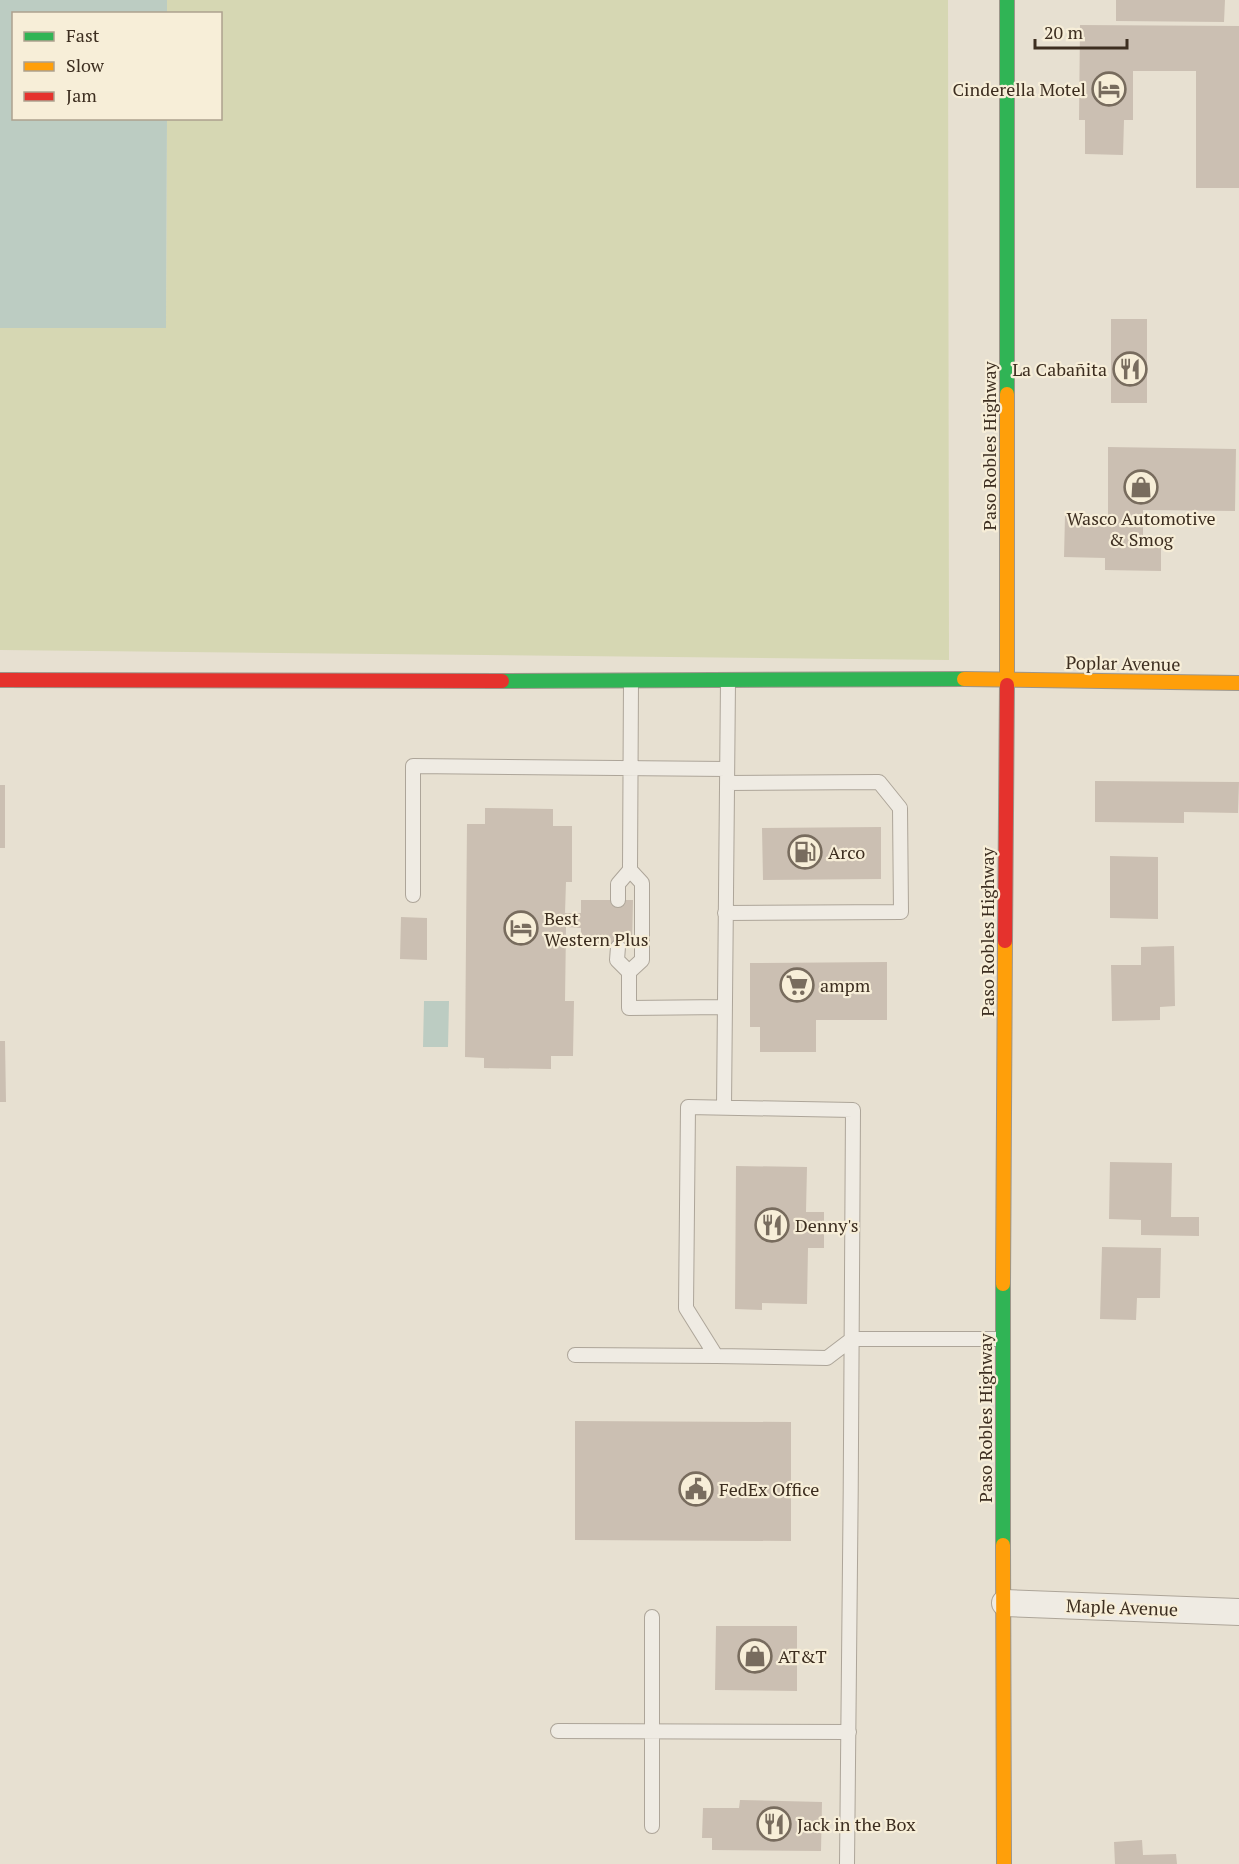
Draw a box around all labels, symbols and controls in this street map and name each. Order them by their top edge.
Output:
legend [12,12,222,120]
scale bar [1035,12,1126,50]
text: 20 m [1044,20,1084,44]
text: Fast [66,23,100,47]
text: Slow [66,53,105,77]
hotel icon: Cinderella Motel [1091,71,1127,107]
place label: Cinderella Motel [952,77,1086,101]
text: Jam [66,83,97,107]
restaurant icon: La Cabañita [1112,351,1148,387]
place label: La Cabañita [1012,357,1107,381]
street label: Paso Robles Highway [977,360,1001,531]
shop icon: Wasco Automotive & Smog [1123,469,1159,505]
place label: Wasco Automotive & Smog [1066,506,1216,551]
street label: Poplar Avenue [1065,650,1181,676]
fuel station icon: Arco [787,834,823,870]
place label: Arco [828,840,865,864]
street label: Paso Robles Highway [975,846,999,1017]
place label: Best Western Plus [544,906,648,951]
hotel icon: Best Western Plus [503,910,539,946]
supermarket icon: ampm [779,967,815,1003]
place label: ampm [820,973,871,997]
restaurant icon: Denny's [754,1207,790,1243]
place label: Denny's [795,1213,859,1237]
street label: Paso Robles Highway [973,1332,997,1503]
public building icon: FedEx Office [678,1471,714,1507]
place label: FedEx Office [719,1477,819,1501]
street label: Maple Avenue [1065,1593,1179,1621]
shop icon: AT&T [737,1638,773,1674]
place label: AT&T [778,1644,827,1668]
restaurant icon: Jack in the Box [756,1806,792,1842]
place label: Jack in the Box [797,1812,916,1836]

